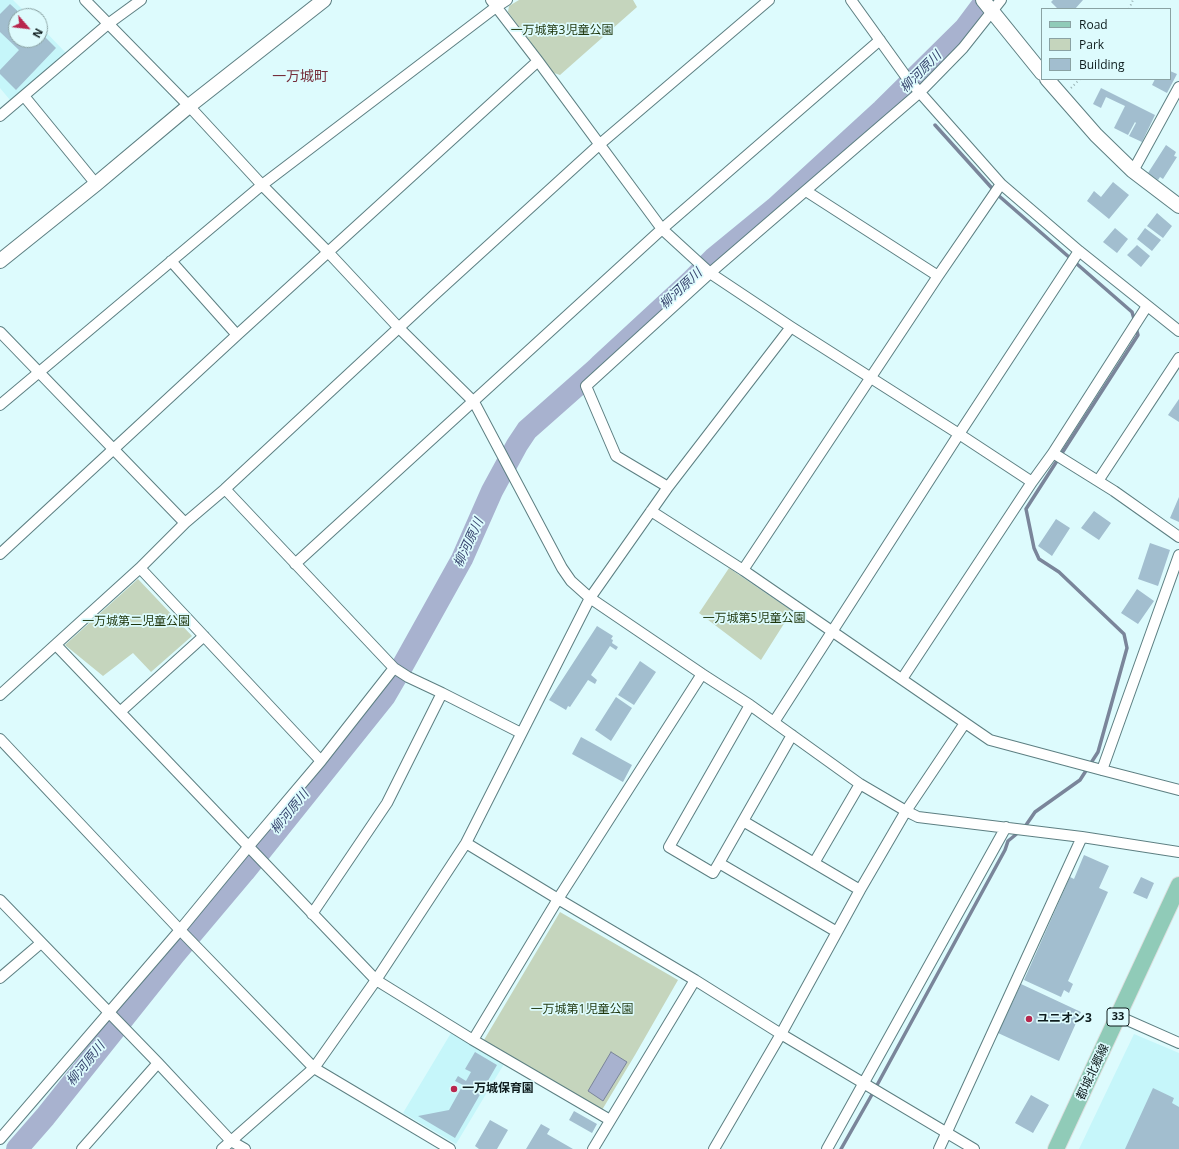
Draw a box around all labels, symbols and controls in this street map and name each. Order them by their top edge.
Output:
north arrow [8,8,48,48]
legend [1041,8,1171,80]
text: Road [1079,16,1108,33]
park label: 一万城第3児童公園 [511,24,613,38]
text: N [29,26,47,41]
text: Park [1079,36,1104,53]
water label: 柳河原川 [897,48,945,96]
text: Building [1079,56,1124,73]
district label: 一万城町 [272,69,328,85]
water label: 柳河原川 [657,266,705,312]
water label: 柳河原川 [451,516,487,570]
park label: 一万城第5児童公園 [703,612,805,626]
park label: 一万城第二児童公園 [82,615,190,629]
water label: 柳河原川 [268,787,312,837]
park label: 一万城第1児童公園 [531,1003,633,1017]
road number: 33 [1107,1008,1129,1026]
place label: ユニオン3 [1037,1012,1092,1026]
marker: ユニオン3 [1024,1014,1034,1024]
water label: 柳河原川 [64,1039,108,1089]
street label: 都城北郷線 [1074,1042,1112,1102]
place label: 一万城保育園 [462,1082,534,1096]
marker: 一万城保育園 [449,1084,459,1094]

